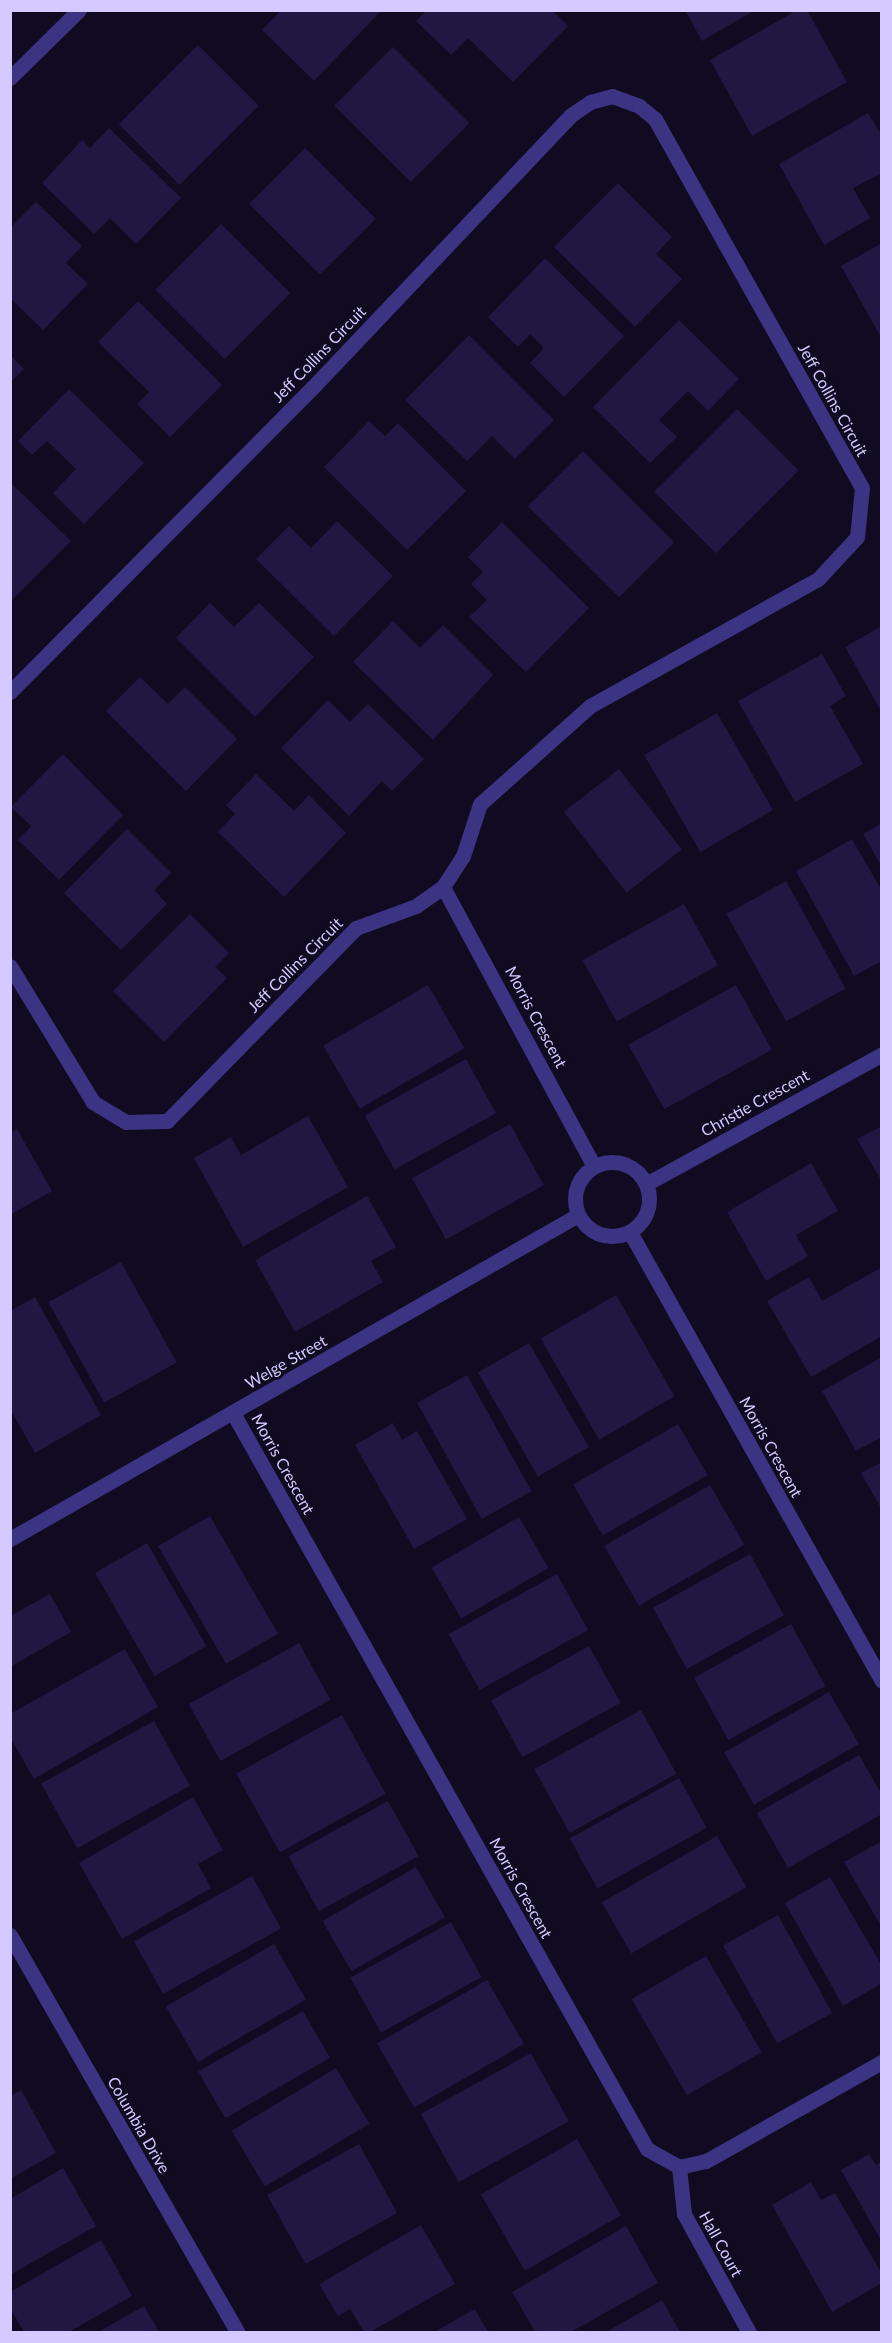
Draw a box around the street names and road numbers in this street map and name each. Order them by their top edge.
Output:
street label: Jeff Collins Circuit [268,302,370,406]
street label: Jeff Collins Circuit [794,340,872,460]
street label: Jeff Collins Circuit [243,913,347,1017]
street label: Morris Crescent [501,963,571,1071]
street label: Christie Crescent [698,1065,812,1141]
street label: Welge Street [242,1331,330,1393]
street label: Morris Crescent [735,1393,807,1501]
street label: Morris Crescent [247,1410,319,1518]
street label: Morris Crescent [485,1834,557,1942]
street label: Columbia Drive [104,2073,174,2177]
street label: Hall Court [695,2208,747,2280]

